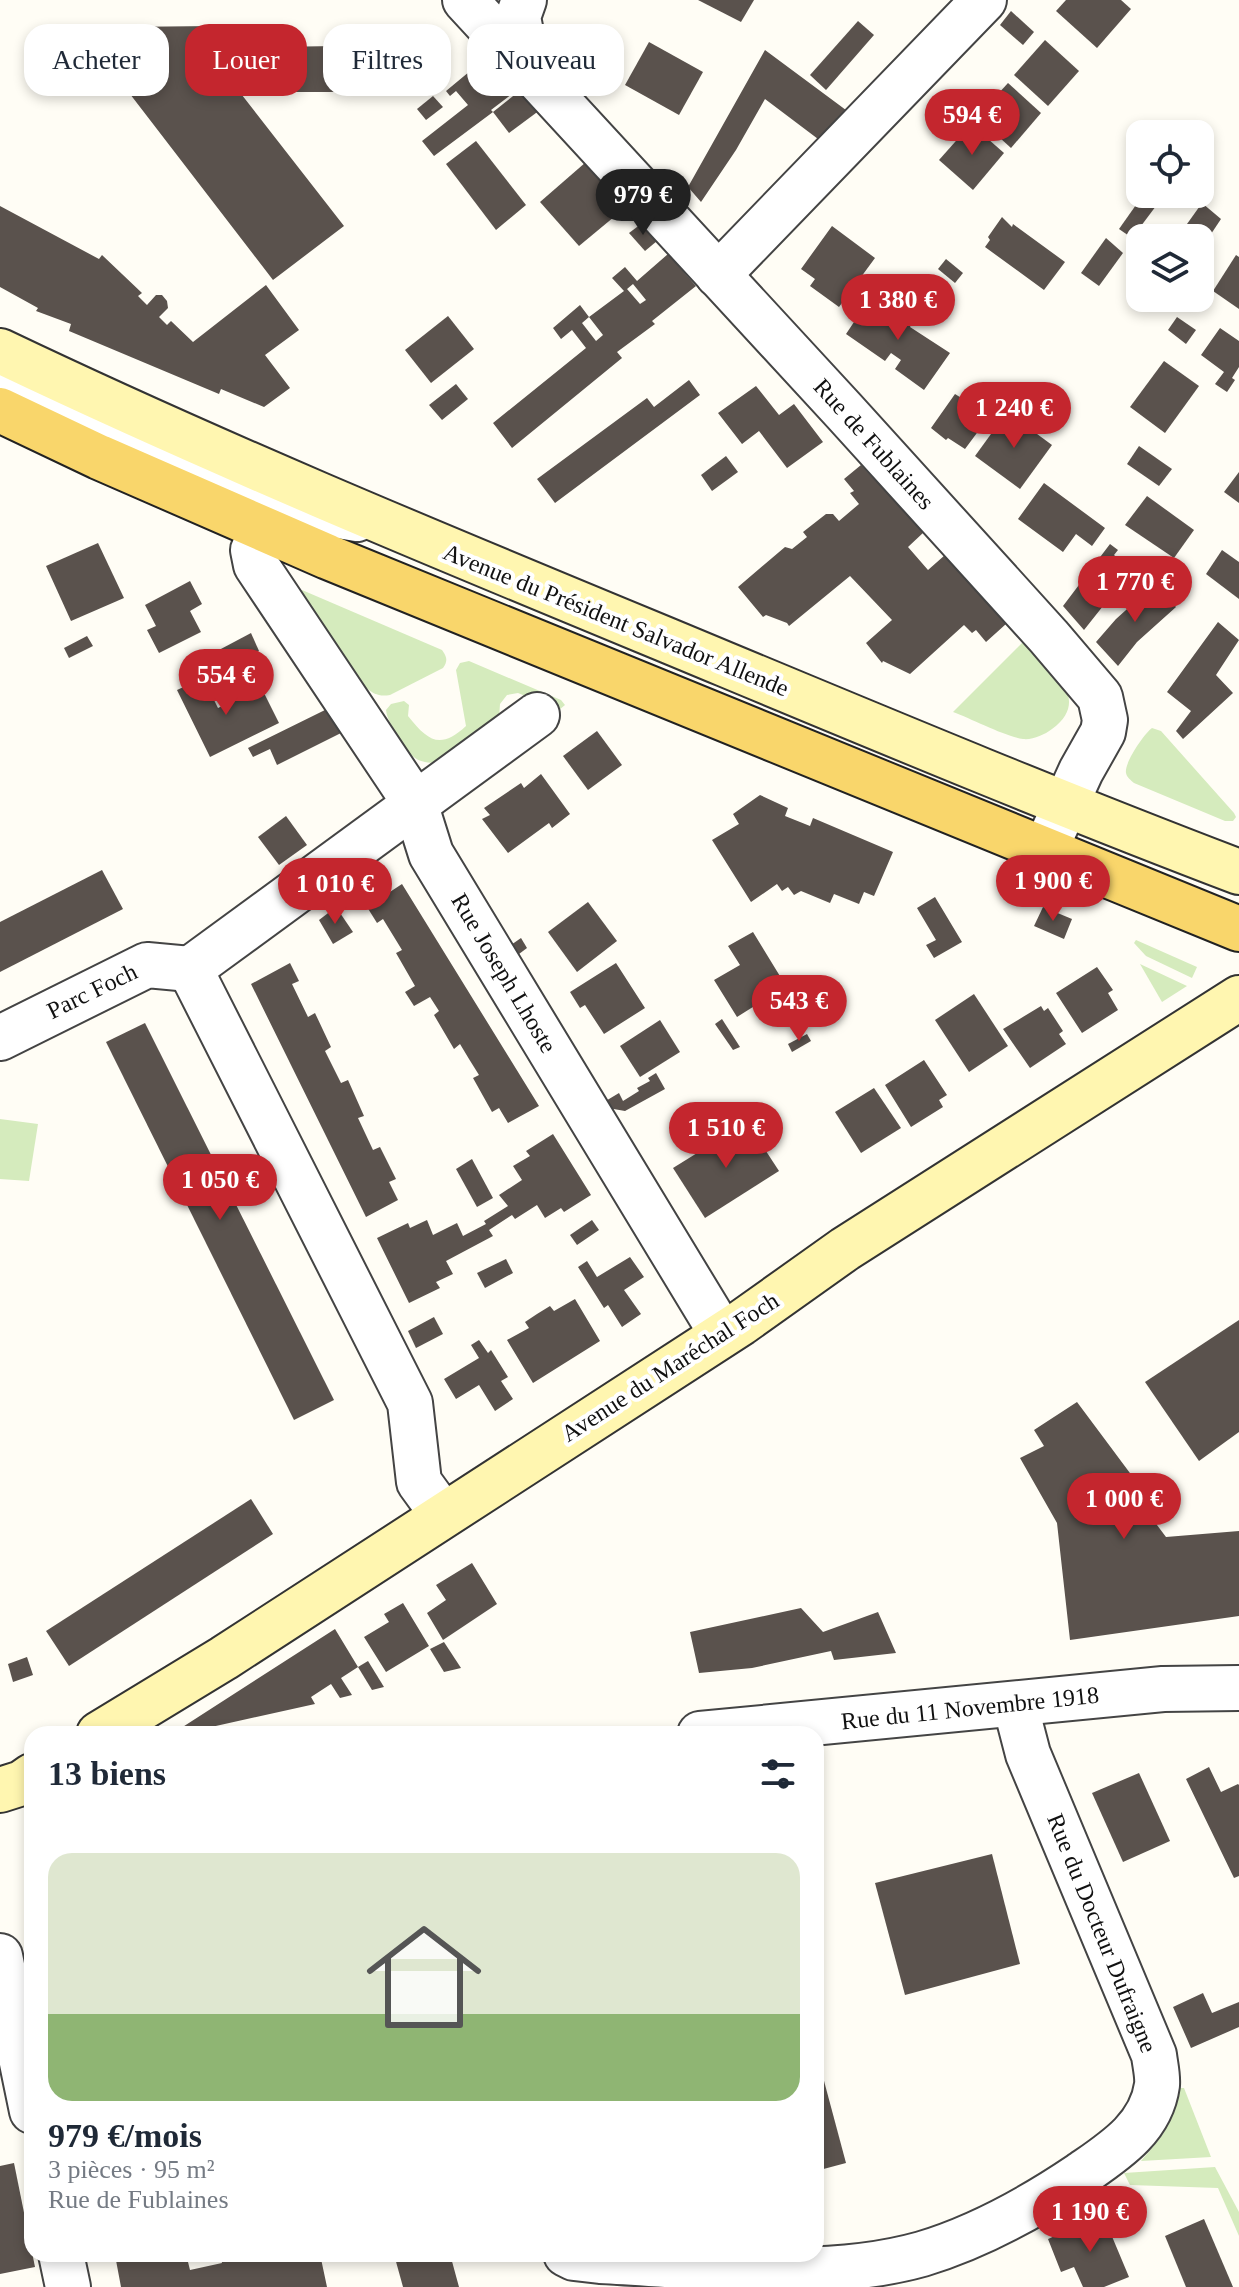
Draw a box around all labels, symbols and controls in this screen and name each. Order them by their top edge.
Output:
chip: Acheter [24,24,169,96]
chip: Louer [185,24,307,96]
chip: Filtres [323,24,451,96]
chip: Nouveau [467,24,624,96]
pin: 594 € [916,89,1028,157]
text: 594 € [943,100,1001,129]
map controls [1126,120,1214,312]
button: locate [1126,120,1214,208]
pin: 979 € [587,169,699,237]
text: 979 € [614,180,672,209]
button: layers [1126,224,1214,312]
pin: 1 380 € [824,274,972,342]
text: 1 380 € [859,285,937,314]
street label: Rue de Fublaines [809,373,939,515]
pin: 1 240 € [940,382,1088,450]
text: 1 240 € [975,393,1053,422]
street label: Avenue du Président Salvador Allende [440,539,792,701]
pin: 1 770 € [1061,556,1209,624]
text: 1 770 € [1096,567,1174,596]
pin: 554 € [170,649,282,717]
text: 554 € [197,660,255,689]
pin: 1 900 € [979,855,1127,923]
pin: 1 010 € [261,858,409,926]
text: 1 900 € [1014,866,1092,895]
text: 1 010 € [296,869,374,898]
street label: Rue Joseph Lhoste [446,889,562,1057]
street label: Parc Foch [43,958,141,1024]
pin: 543 € [743,975,855,1043]
text: 543 € [770,986,828,1015]
pin: 1 510 € [652,1102,800,1170]
text: 1 510 € [687,1113,765,1142]
pin: 1 050 € [146,1154,294,1222]
text: 1 050 € [181,1165,259,1194]
street label: Avenue du Maréchal Foch [557,1287,783,1447]
pin: 1 000 € [1050,1473,1198,1541]
text: 1 000 € [1085,1484,1163,1513]
street label: Rue du 11 Novembre 1918 [840,1682,1100,1734]
icon: filters [756,1752,800,1796]
text: 13 biens [48,1755,166,1792]
street label: Rue du Docteur Dufraigne [1042,1810,1162,2056]
icon: home [352,1905,496,2049]
text: 979 €/mois [48,2117,202,2154]
text: 3 pièces · 95 m² [48,2155,215,2184]
text: Rue de Fublaines [48,2185,229,2214]
pin: 1 190 € [1016,2186,1164,2254]
text: 1 190 € [1051,2197,1129,2226]

